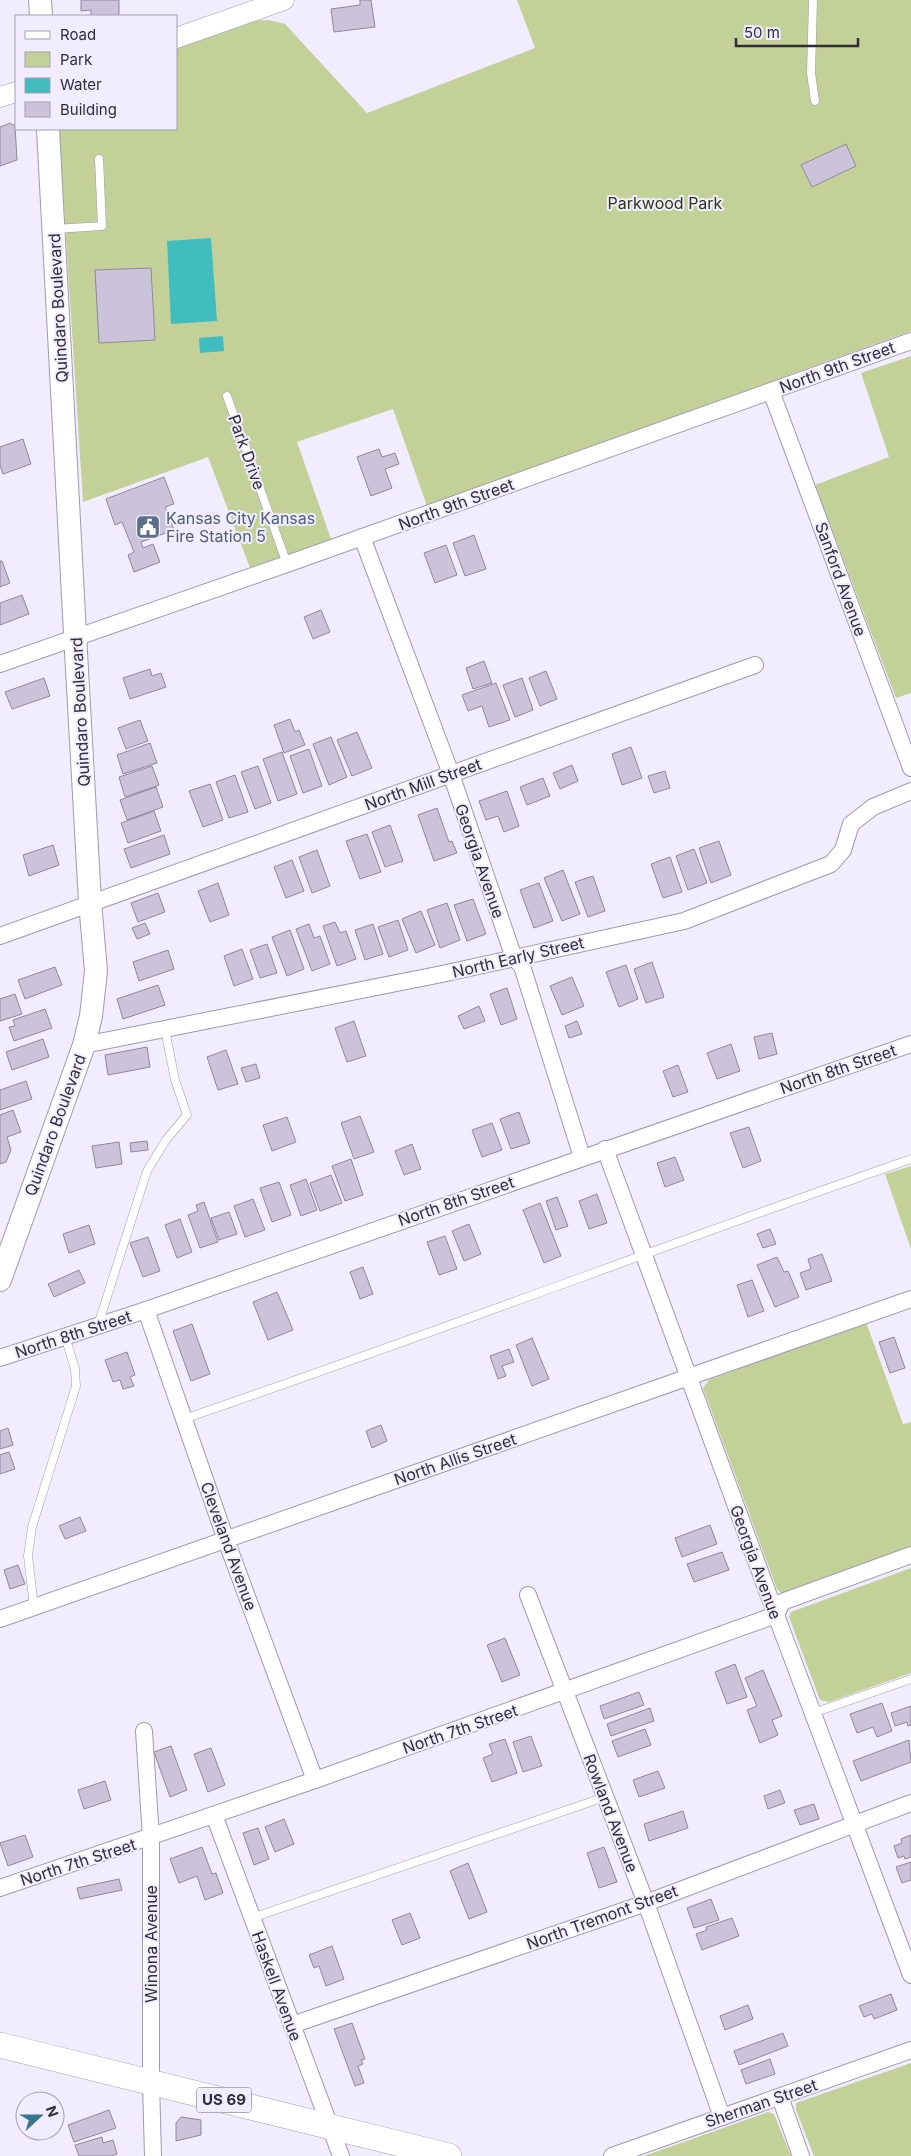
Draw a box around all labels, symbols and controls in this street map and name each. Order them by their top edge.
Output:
legend [15,15,178,130]
scale bar [736,15,858,47]
text: 50 m [744,23,780,42]
text: Road [60,25,96,44]
text: Park [60,50,93,69]
text: Water [60,75,102,94]
text: Building [60,100,117,119]
park label: Parkwood Park [608,193,723,213]
street label: Quindaro Boulevard [44,233,72,383]
street label: North 9th Street [776,337,898,397]
street label: Park Drive [224,412,270,492]
street label: North 9th Street [395,474,517,534]
place label: Kansas City Kansas Fire Station 5 [166,508,315,546]
public building icon: Kansas City Kansas Fire Station 5 [135,514,161,540]
street label: Sanford Avenue [811,519,871,639]
street label: Quindaro Boulevard [66,637,94,787]
street label: North Mill Street [362,754,484,814]
street label: Georgia Avenue [451,801,509,921]
street label: North Early Street [450,932,586,982]
street label: North 8th Street [777,1040,899,1098]
street label: Quindaro Boulevard [20,1051,90,1199]
street label: North 8th Street [395,1172,517,1230]
street label: North 8th Street [12,1306,134,1362]
street label: North Allis Street [391,1429,519,1489]
street label: Cleveland Avenue [196,1479,262,1613]
street label: Georgia Avenue [726,1502,786,1622]
street label: North 7th Street [400,1700,520,1758]
street label: Rowland Avenue [579,1751,643,1875]
street label: North 7th Street [18,1834,138,1890]
street label: North Tremont Street [524,1880,680,1954]
street label: Winona Avenue [141,1885,161,2003]
street label: Haskell Avenue [248,1928,306,2044]
street label: Sherman Street [702,2074,820,2132]
road number: US 69 [196,2088,252,2112]
north arrow [15,2091,65,2141]
text: N [43,2103,62,2119]

